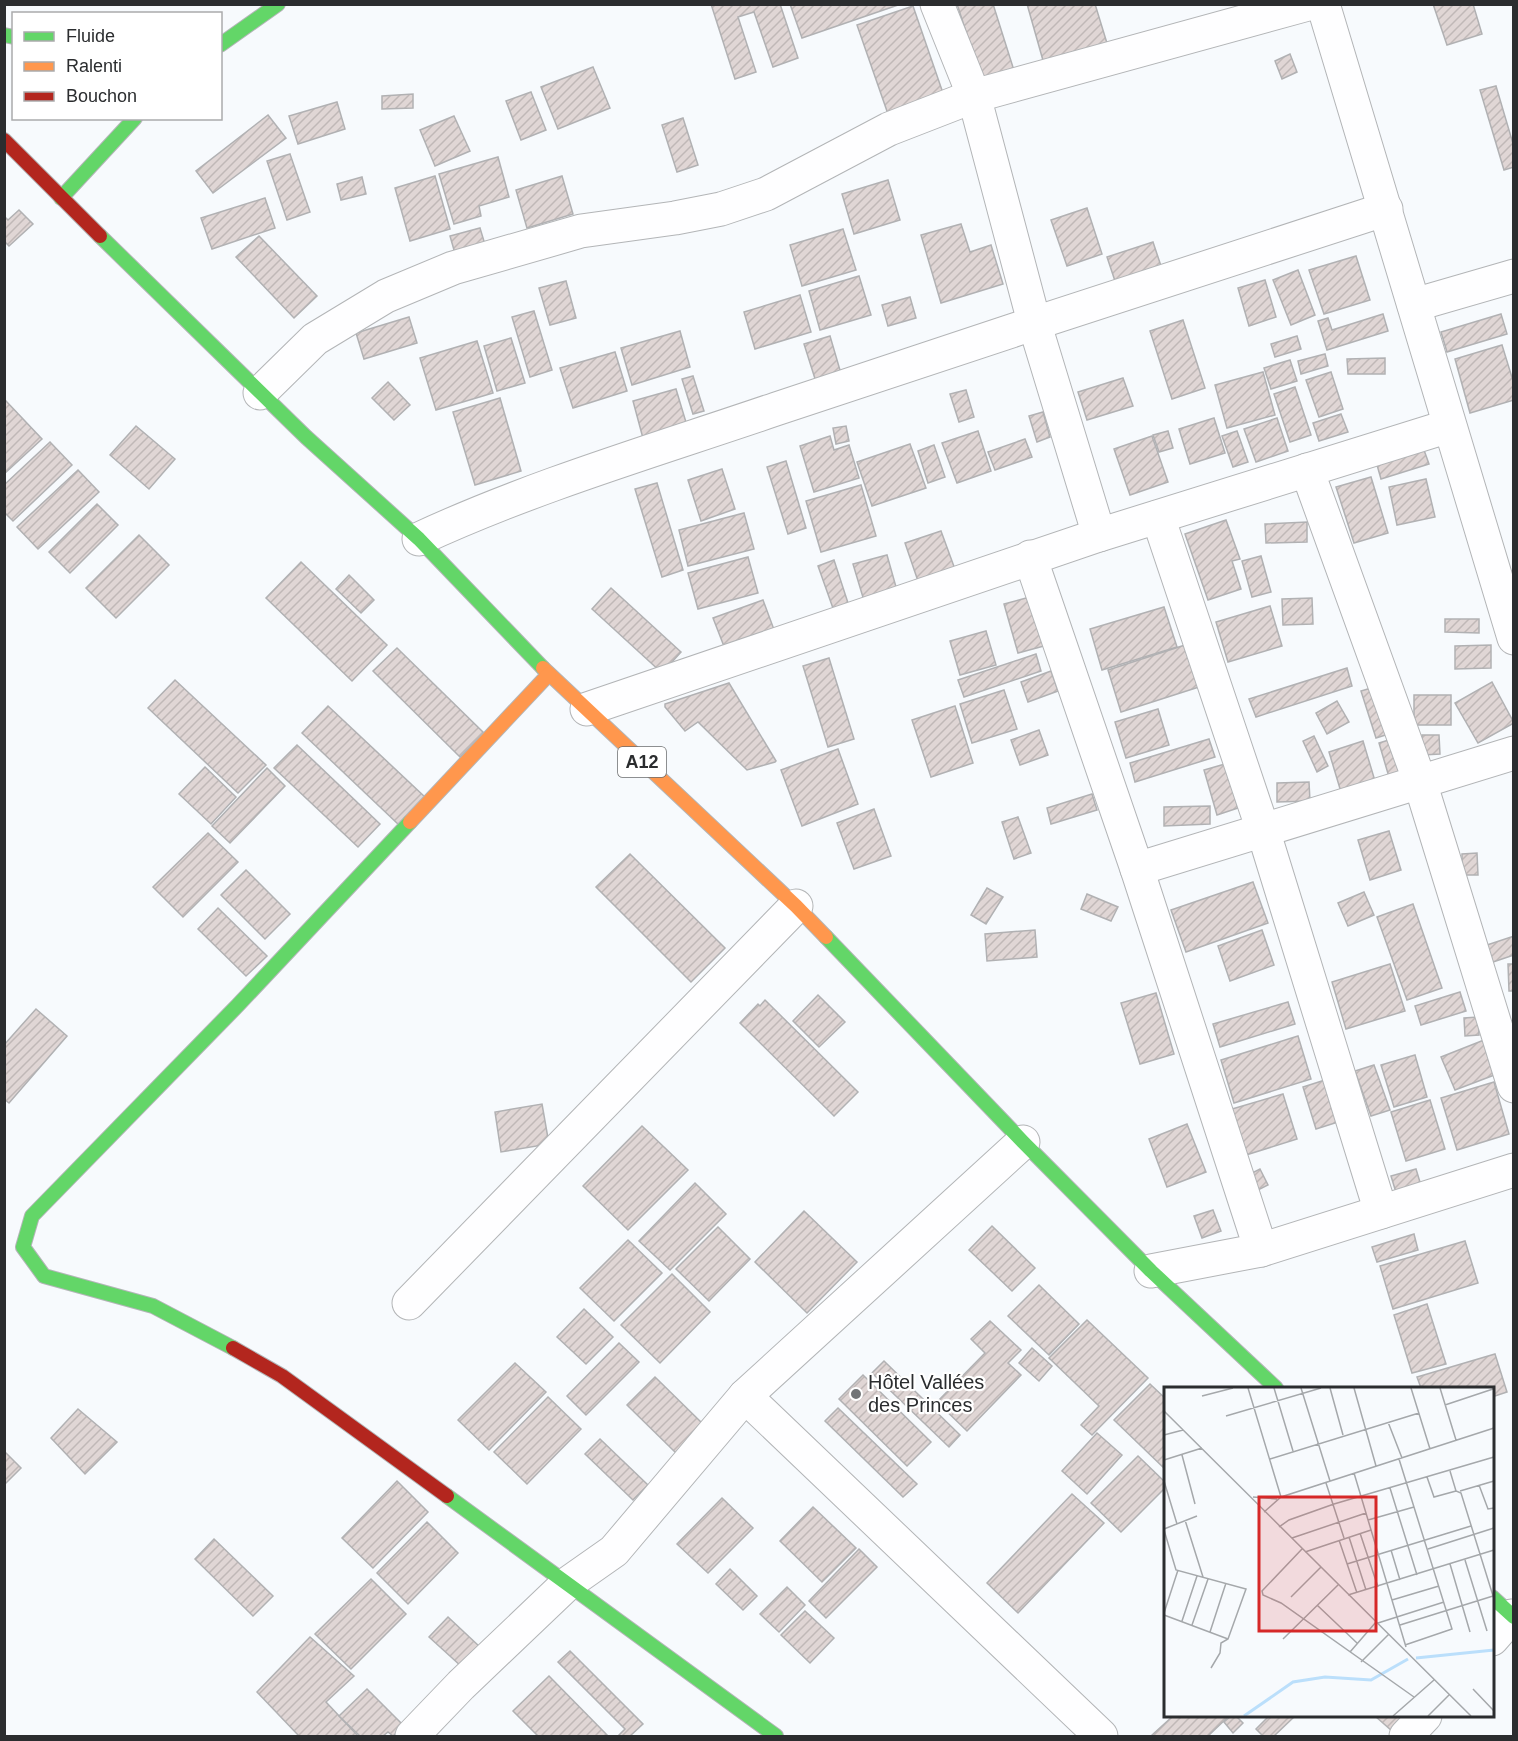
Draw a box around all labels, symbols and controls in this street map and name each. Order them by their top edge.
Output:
legend [12,12,222,120]
text: Fluide [66,26,115,46]
text: Ralenti [66,56,122,76]
text: Bouchon [66,86,137,106]
road number: A12 [618,747,666,777]
place label: Hôtel Vallées des Princes [868,1371,984,1416]
marker: Hôtel Vallées des Princes [849,1387,863,1401]
inset map [1164,1387,1494,1717]

